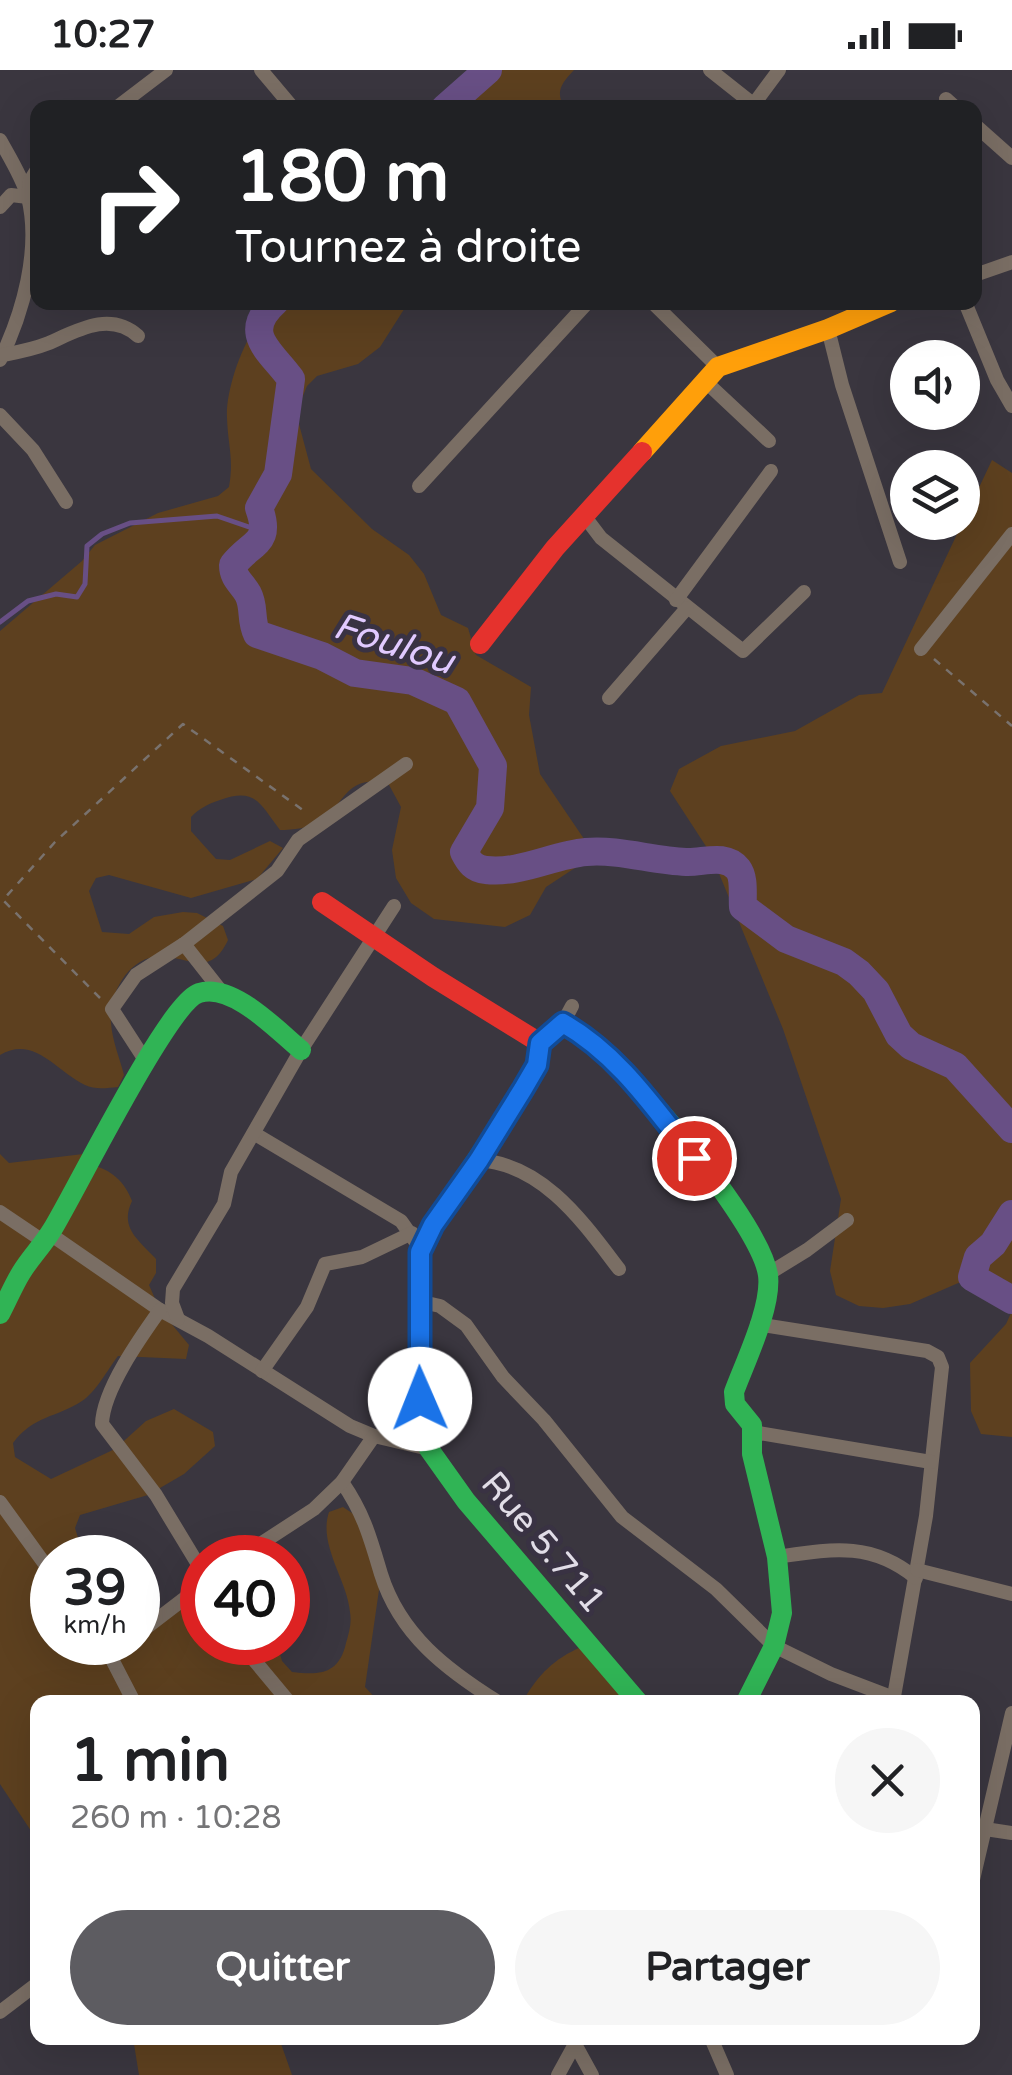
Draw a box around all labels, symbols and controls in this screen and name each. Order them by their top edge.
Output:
text: 10:27 [50,12,155,58]
text: 180 m [235,136,449,220]
icon: right [70,140,200,270]
text: Tournez à droite [235,221,581,275]
map controls [890,340,980,540]
button: sound [890,340,980,430]
button: layers [890,450,980,540]
water label: Foulou [328,603,461,685]
pin [652,1116,737,1201]
icon: arrive [667,1131,722,1186]
position arrow [368,1347,472,1451]
street label: Rue 5.711 [472,1463,614,1622]
speed limit sign: 40 [180,1535,310,1665]
text: 39 [64,1558,126,1618]
text: km/h [64,1610,126,1640]
text: 1 min [70,1725,230,1797]
button: close [835,1728,940,1833]
text: 260 m · 10:28 [70,1799,282,1837]
button: Quitter [70,1910,495,2025]
button: Partager [515,1910,940,2025]

